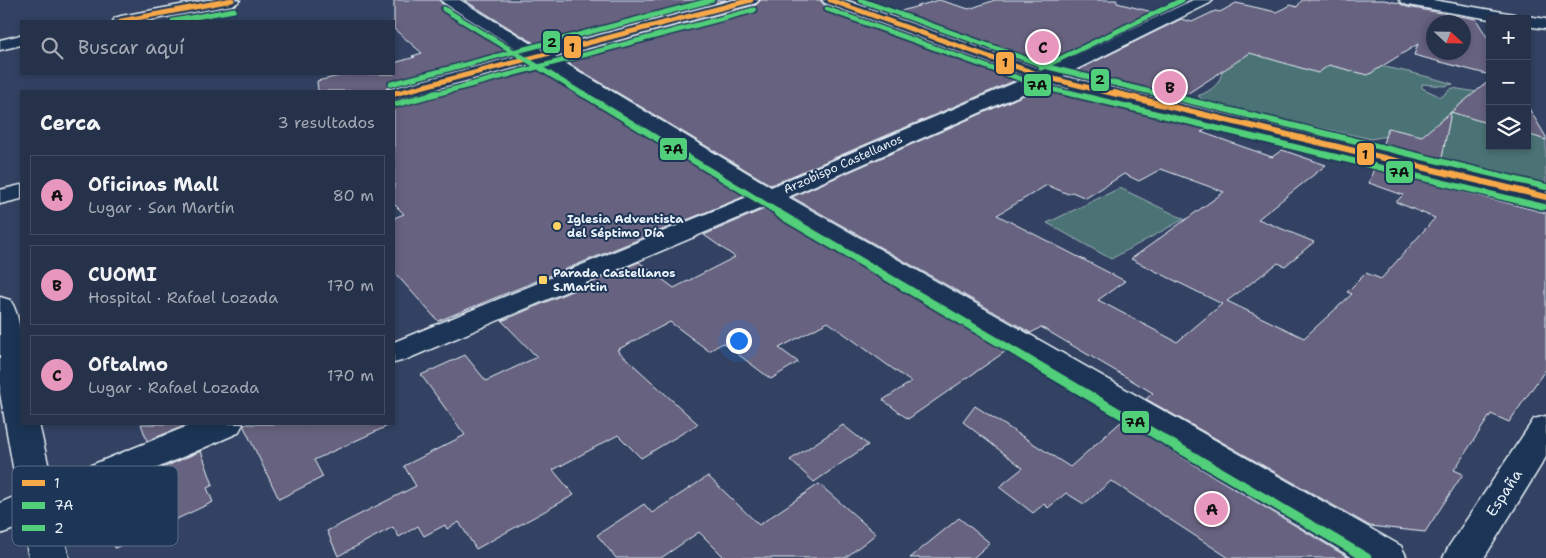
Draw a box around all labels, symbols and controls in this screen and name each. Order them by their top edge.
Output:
north arrow [1426,15,1471,60]
map controls [1486,15,1531,150]
button: + [1486,15,1531,60]
search box [20,20,395,75]
pin: C [1027,28,1059,66]
line badge: 2 [542,30,561,54]
text: 2 [547,33,557,51]
icon: search [38,34,66,62]
text: Buscar aquí [78,35,184,60]
line badge: 1 [563,35,582,59]
text: 1 [569,38,575,56]
line badge: 1 [995,51,1015,75]
text: 1 [1002,53,1008,71]
button: − [1486,60,1531,105]
line badge: 2 [1090,68,1110,92]
pin: B [1154,68,1186,106]
text: 2 [1095,70,1105,88]
line badge: 7A [1023,73,1052,97]
text: 7A [1027,76,1047,94]
button: layers [1486,105,1531,150]
text: Cerca [40,109,101,137]
text: 3 resultados [277,112,375,133]
street label: Arzobispo Castellanos [781,130,905,197]
line badge: 7A [659,137,688,161]
text: 7A [663,140,683,158]
line badge: 1 [1356,142,1375,166]
text: 1 [1362,145,1368,163]
line badge: 7A [1385,160,1414,184]
text: 7A [1389,163,1409,181]
text: Oficinas Mall [88,172,219,197]
text: A [51,185,63,206]
text: 80 m [333,185,374,206]
text: Lugar · San Martín [88,197,235,218]
place label: Iglesia Adventista del Séptimo Día [567,211,684,241]
marker: Iglesia Adventista del Séptimo Día [551,220,563,232]
text: CUOMI [88,262,157,287]
place label: Parada Castellanos S.Martin [553,265,676,295]
marker: Parada Castellanos S.Martin [537,274,549,286]
text: B [52,275,62,296]
text: 170 m [327,275,374,296]
text: Hospital · Rafael Lozada [88,287,278,308]
your location [726,328,752,354]
text: Oftalmo [88,352,168,377]
text: C [52,365,62,386]
text: 170 m [327,365,374,386]
text: Lugar · Rafael Lozada [88,377,259,398]
line badge: 7A [1121,410,1150,434]
text: 7A [1125,413,1145,431]
street label: España [1481,465,1527,520]
legend [12,466,178,546]
text: 1 [54,474,60,492]
pin: A [1196,490,1228,528]
text: 7A [54,496,73,514]
text: 2 [54,519,64,537]

